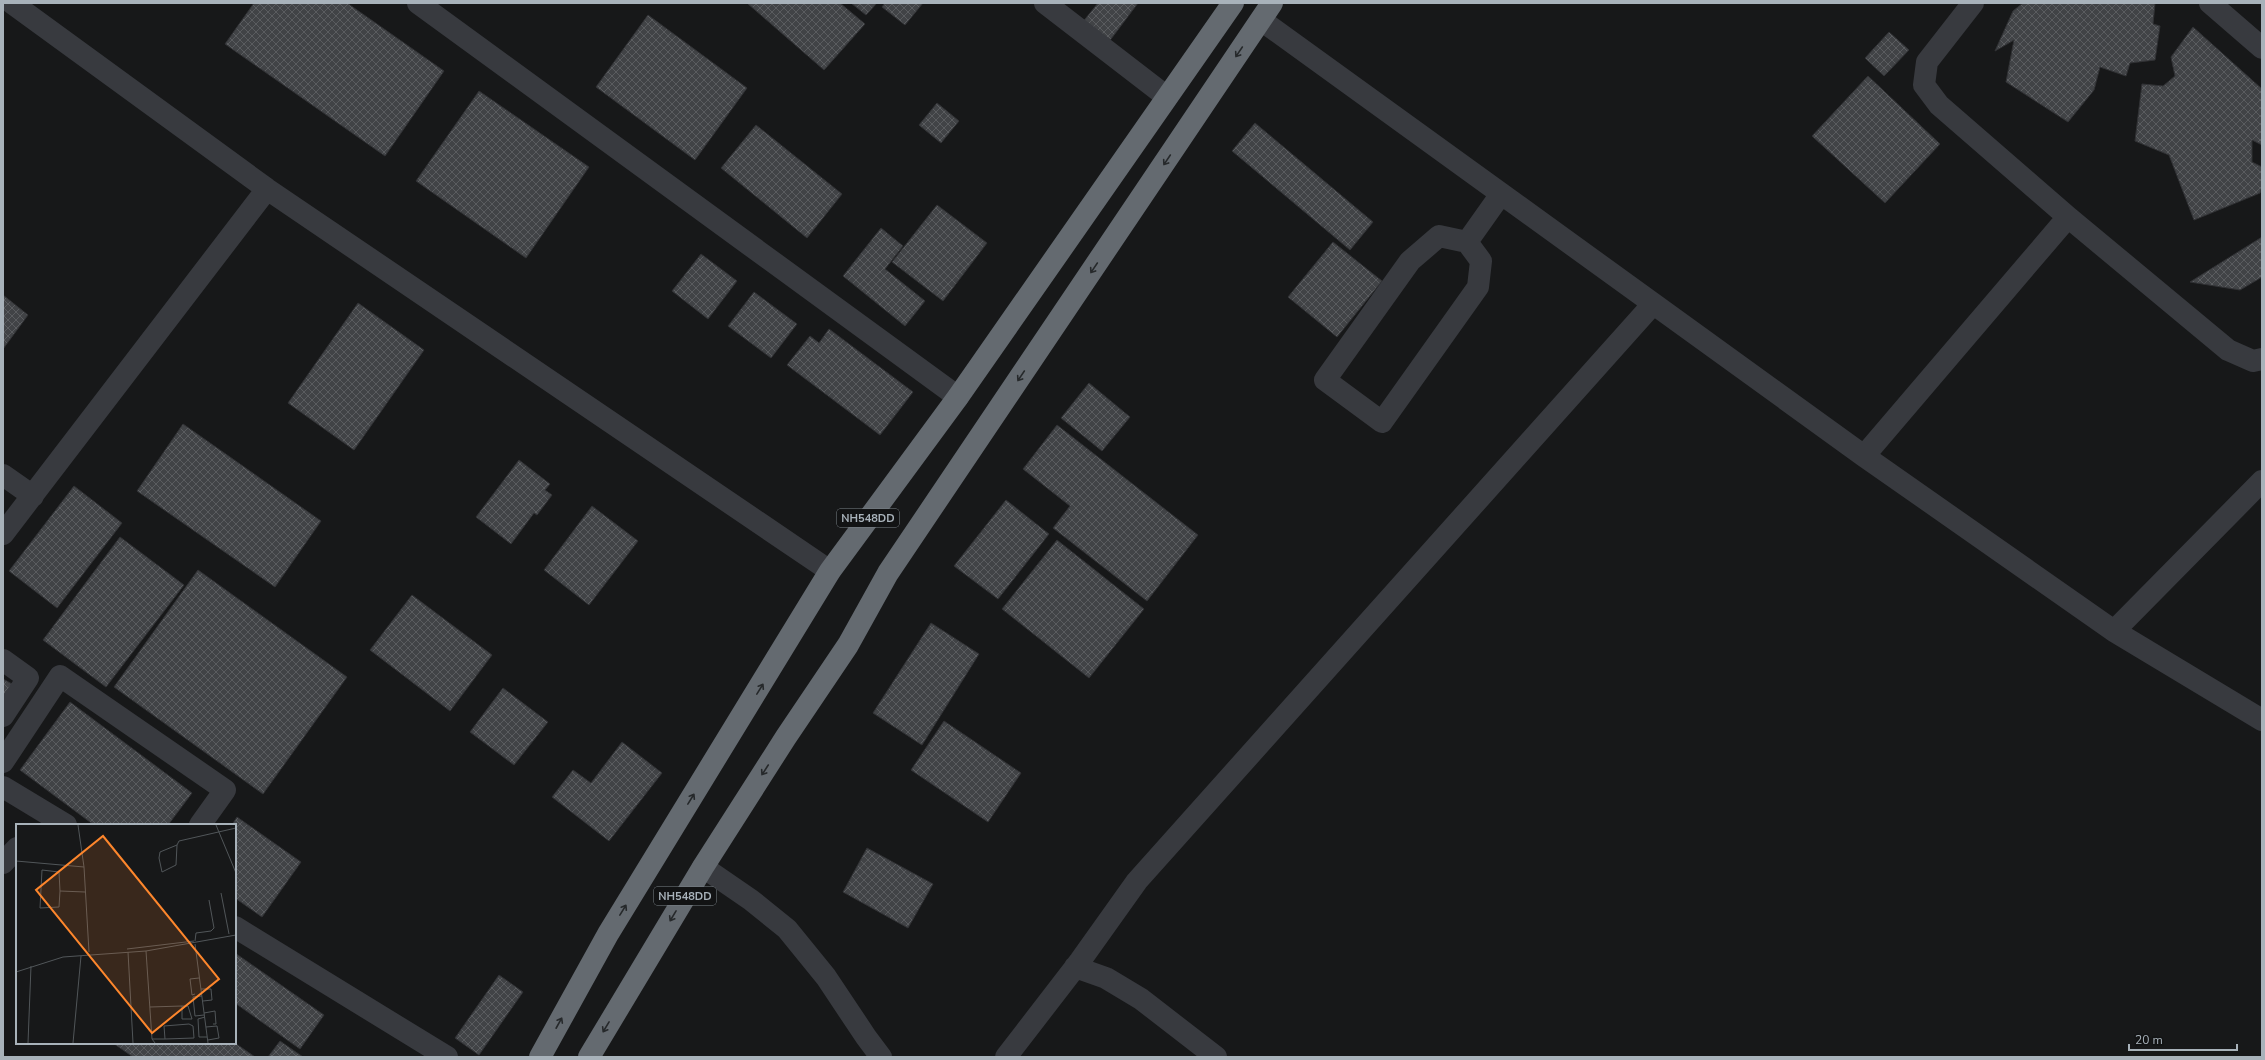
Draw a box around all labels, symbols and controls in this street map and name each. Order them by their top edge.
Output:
one-way arrow [1235,47,1243,58]
one-way arrow [1163,155,1171,166]
one-way arrow [1090,262,1098,273]
one-way arrow [1017,370,1025,382]
road number: NH548DD [837,509,899,527]
one-way arrow [756,683,764,695]
one-way arrow [760,764,768,776]
one-way arrow [688,793,696,805]
inset map [16,824,236,1044]
road number: NH548DD [654,887,716,905]
one-way arrow [619,905,627,916]
one-way arrow [669,910,677,922]
one-way arrow [555,1017,563,1029]
one-way arrow [602,1021,610,1033]
scale bar [2129,1026,2237,1052]
text: 20 m [2135,1032,2163,1048]

